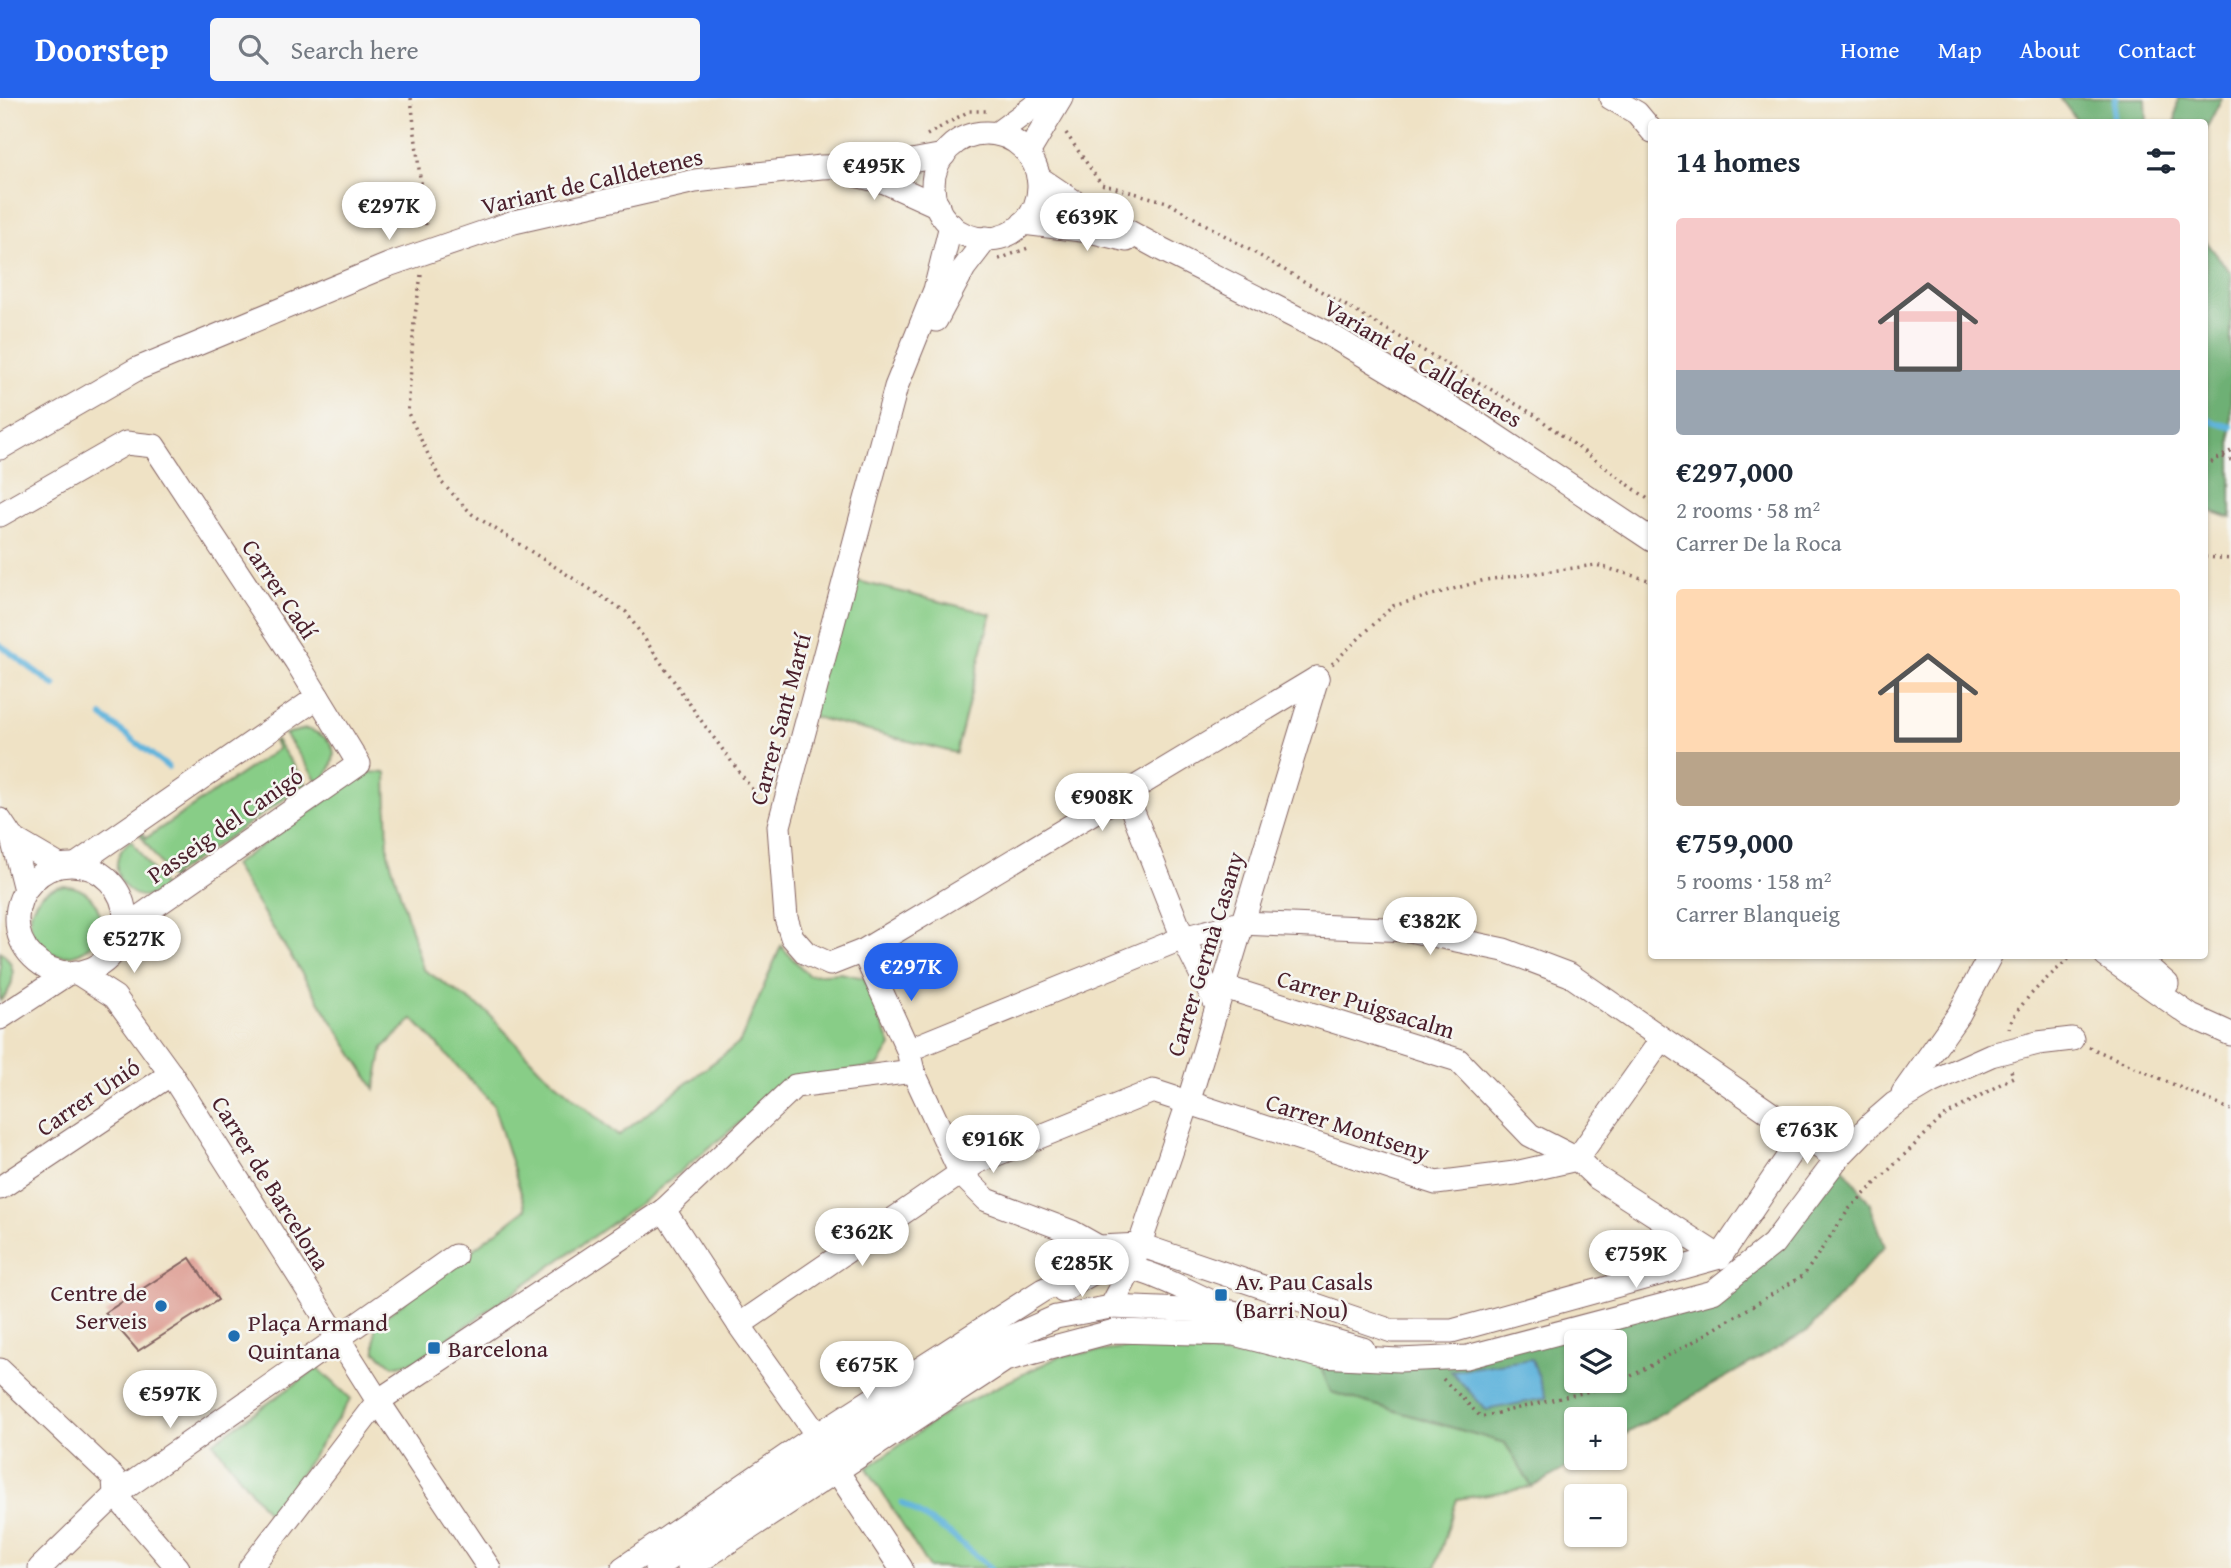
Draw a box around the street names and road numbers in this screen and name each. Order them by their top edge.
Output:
street label: Variant de Calldetenes [478,139,706,223]
street label: Variant de Calldetenes [1317,290,1529,436]
street label: Carrer Cadí [234,532,327,647]
street label: Carrer Sant Martí [740,628,820,809]
street label: Passeig del Canigó [140,758,310,892]
street label: Carrer Germà Casany [1157,847,1253,1061]
street label: Carrer Puigsacalm [1273,960,1459,1048]
street label: Carrer Unió [29,1049,147,1145]
street label: Carrer Montseny [1262,1084,1434,1170]
street label: Carrer de Barcelona [203,1089,339,1278]

